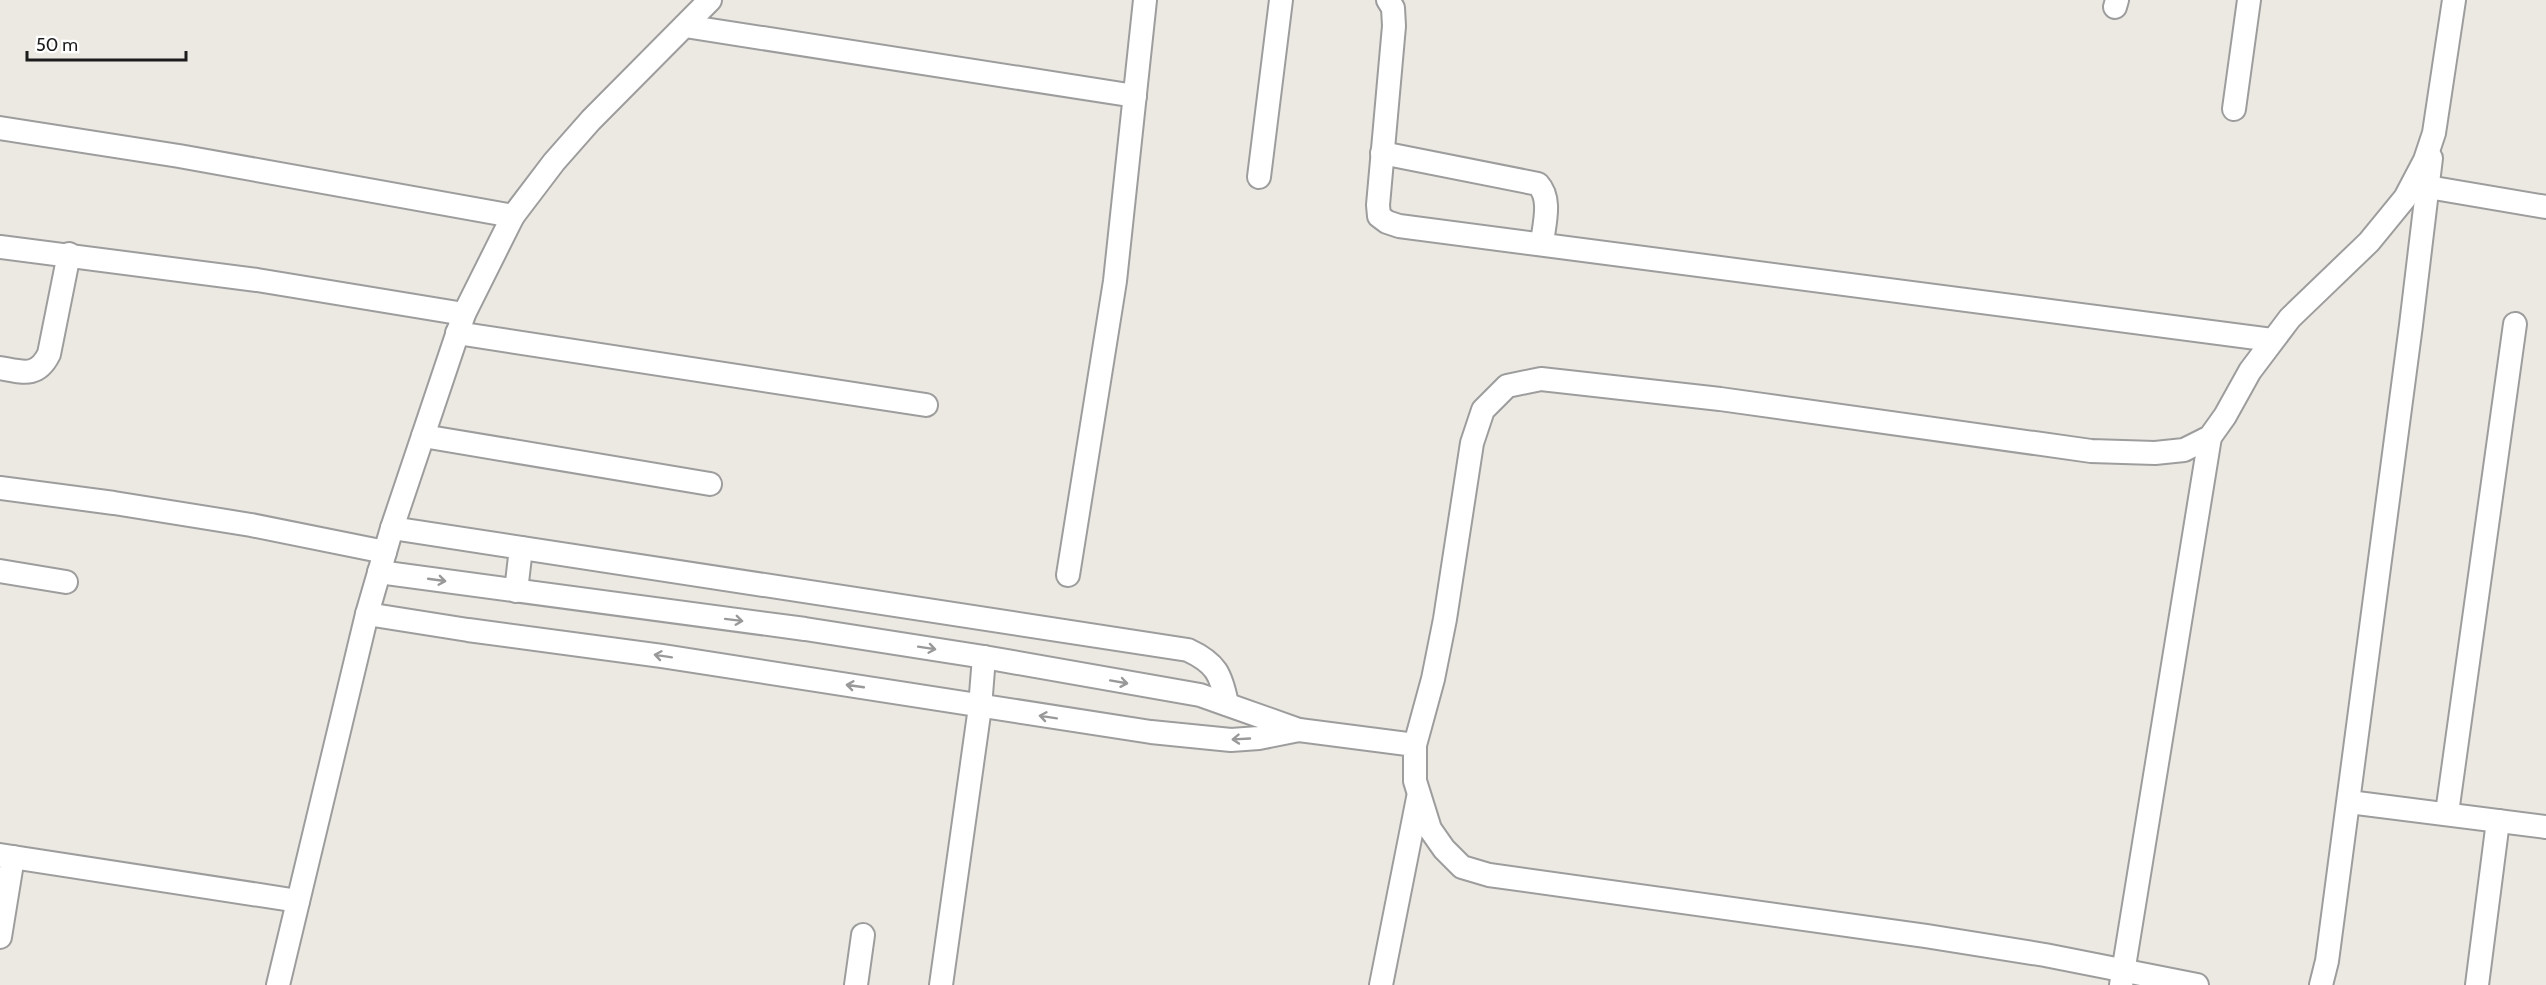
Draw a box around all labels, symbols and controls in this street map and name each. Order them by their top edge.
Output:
scale bar [27,24,186,62]
text: 50 m [36,34,78,56]
one-way arrow [427,575,446,586]
one-way arrow [724,614,744,625]
one-way arrow [917,643,937,654]
one-way arrow [653,650,673,661]
one-way arrow [1109,677,1129,688]
one-way arrow [846,680,866,691]
one-way arrow [1038,711,1058,722]
one-way arrow [1232,734,1252,745]

